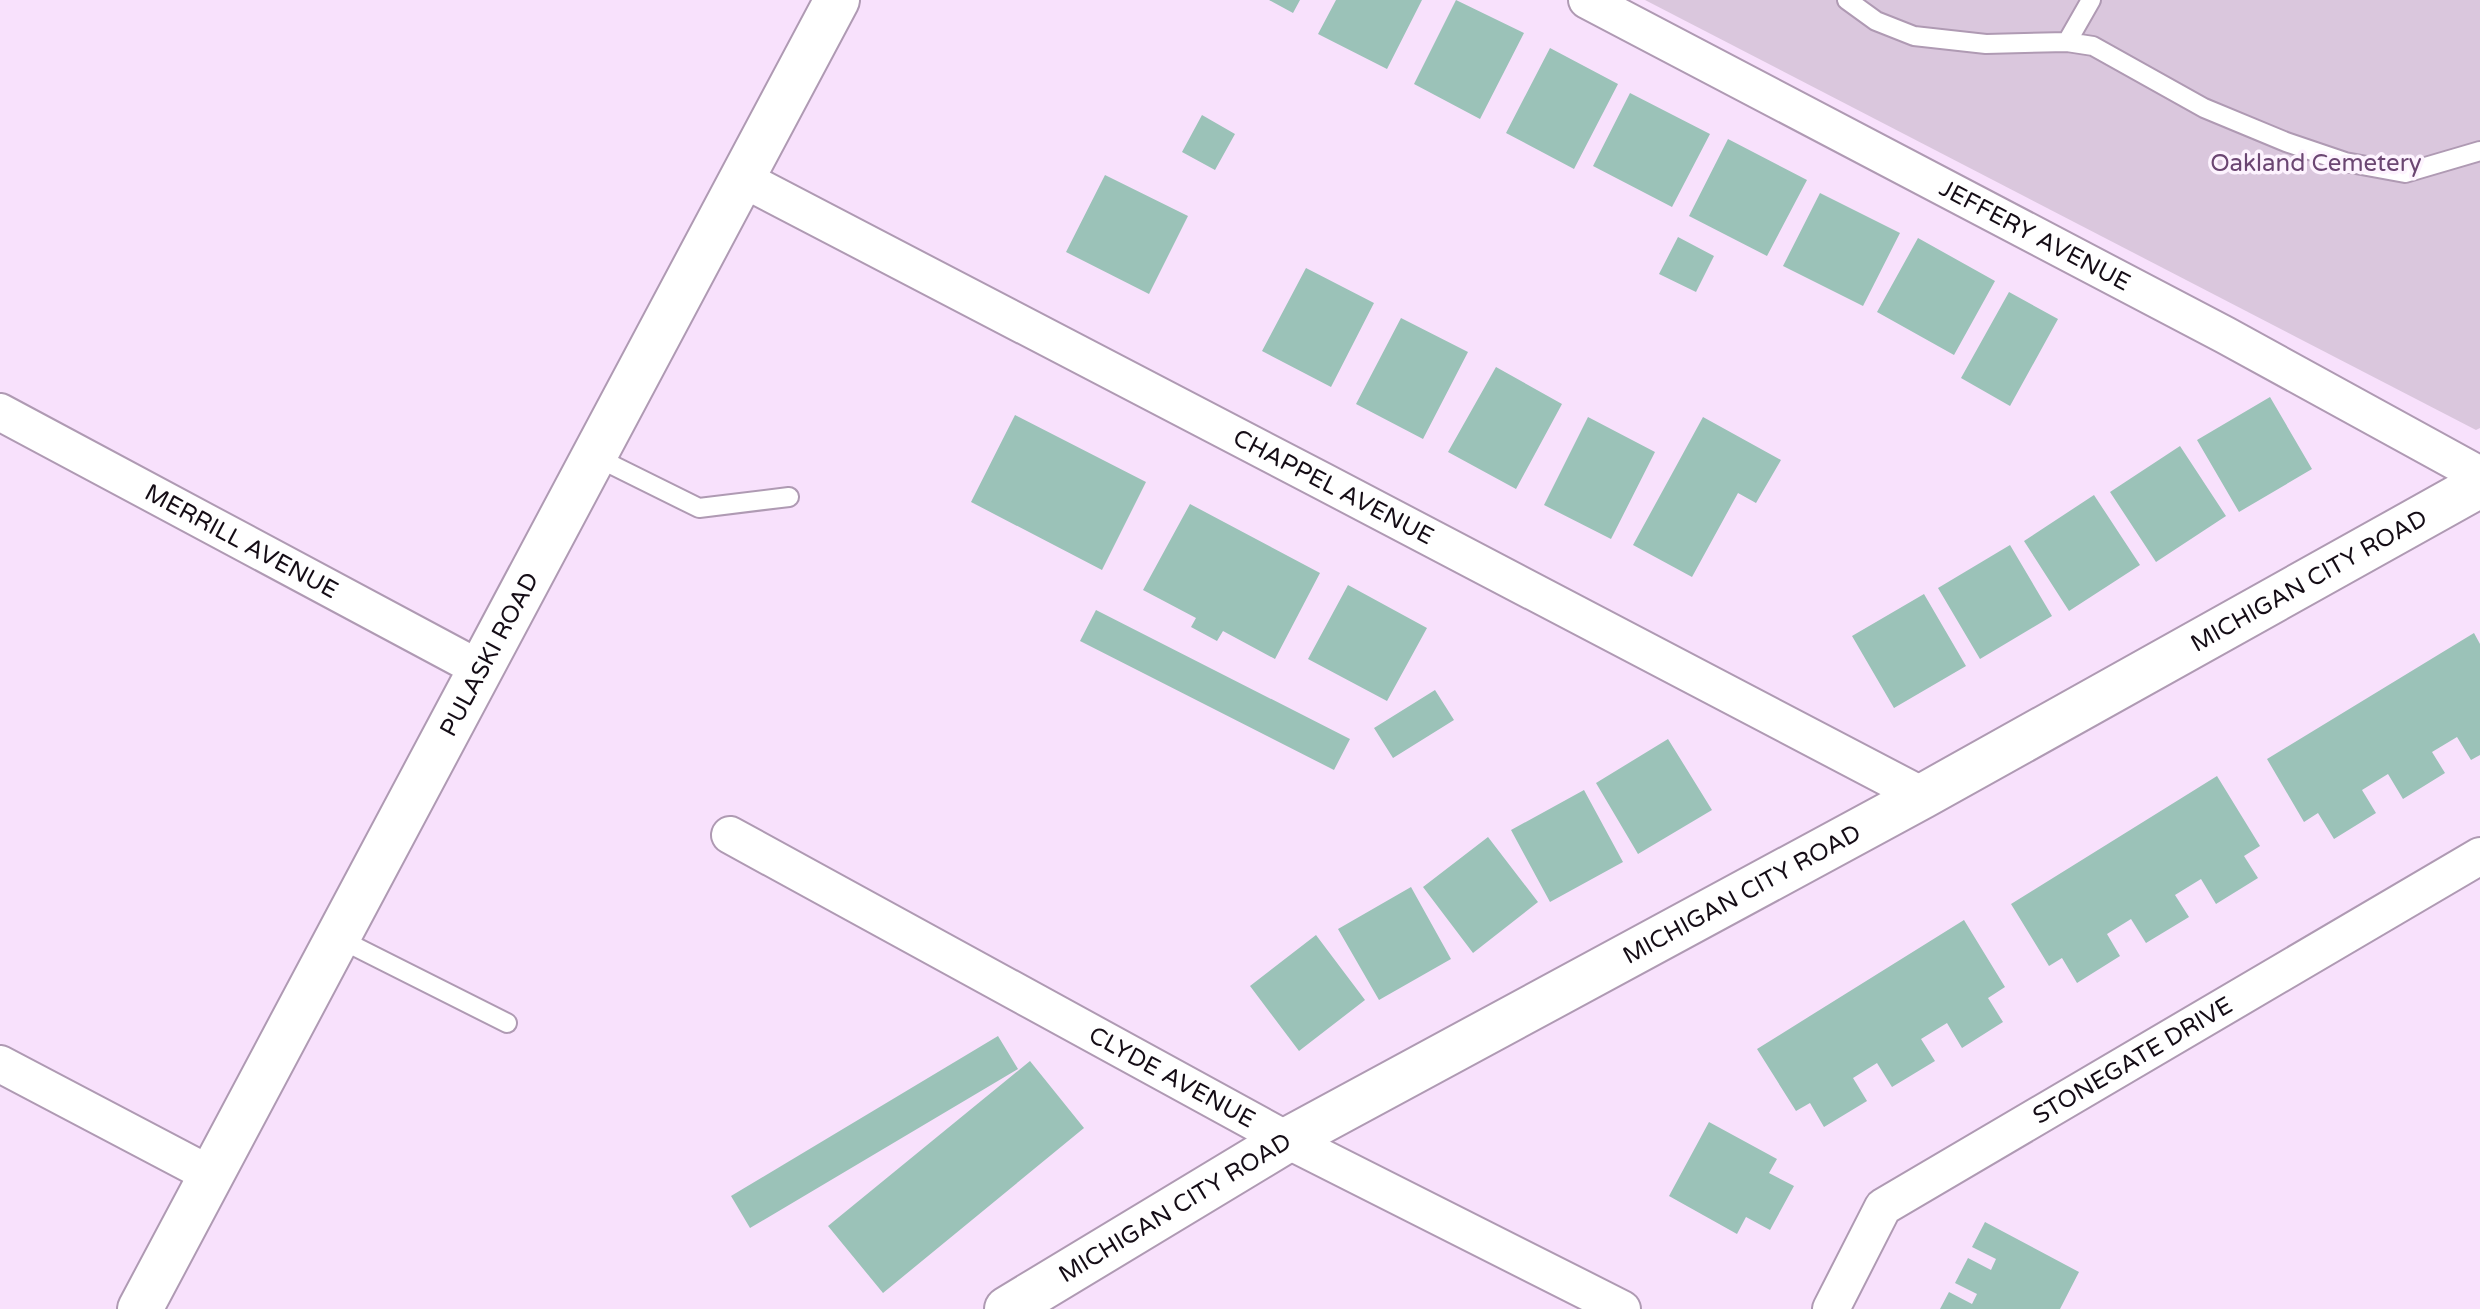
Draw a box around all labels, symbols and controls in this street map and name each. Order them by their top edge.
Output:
park label: Oakland Cemetery [2210,149,2422,178]
street label: JEFFERY AVENUE [1935,173,2135,297]
street label: CHAPPEL AVENUE [1228,423,1439,551]
street label: MERRILL AVENUE [140,478,343,605]
street label: MICHIGAN CITY ROAD [2186,503,2432,658]
street label: PULASKI ROAD [434,567,545,741]
street label: MICHIGAN CITY ROAD [1618,818,1866,970]
street label: STONEGATE DRIVE [2028,990,2238,1130]
street label: CLYDE AVENUE [1084,1020,1260,1134]
street label: MICHIGAN CITY ROAD [1053,1127,1296,1289]

